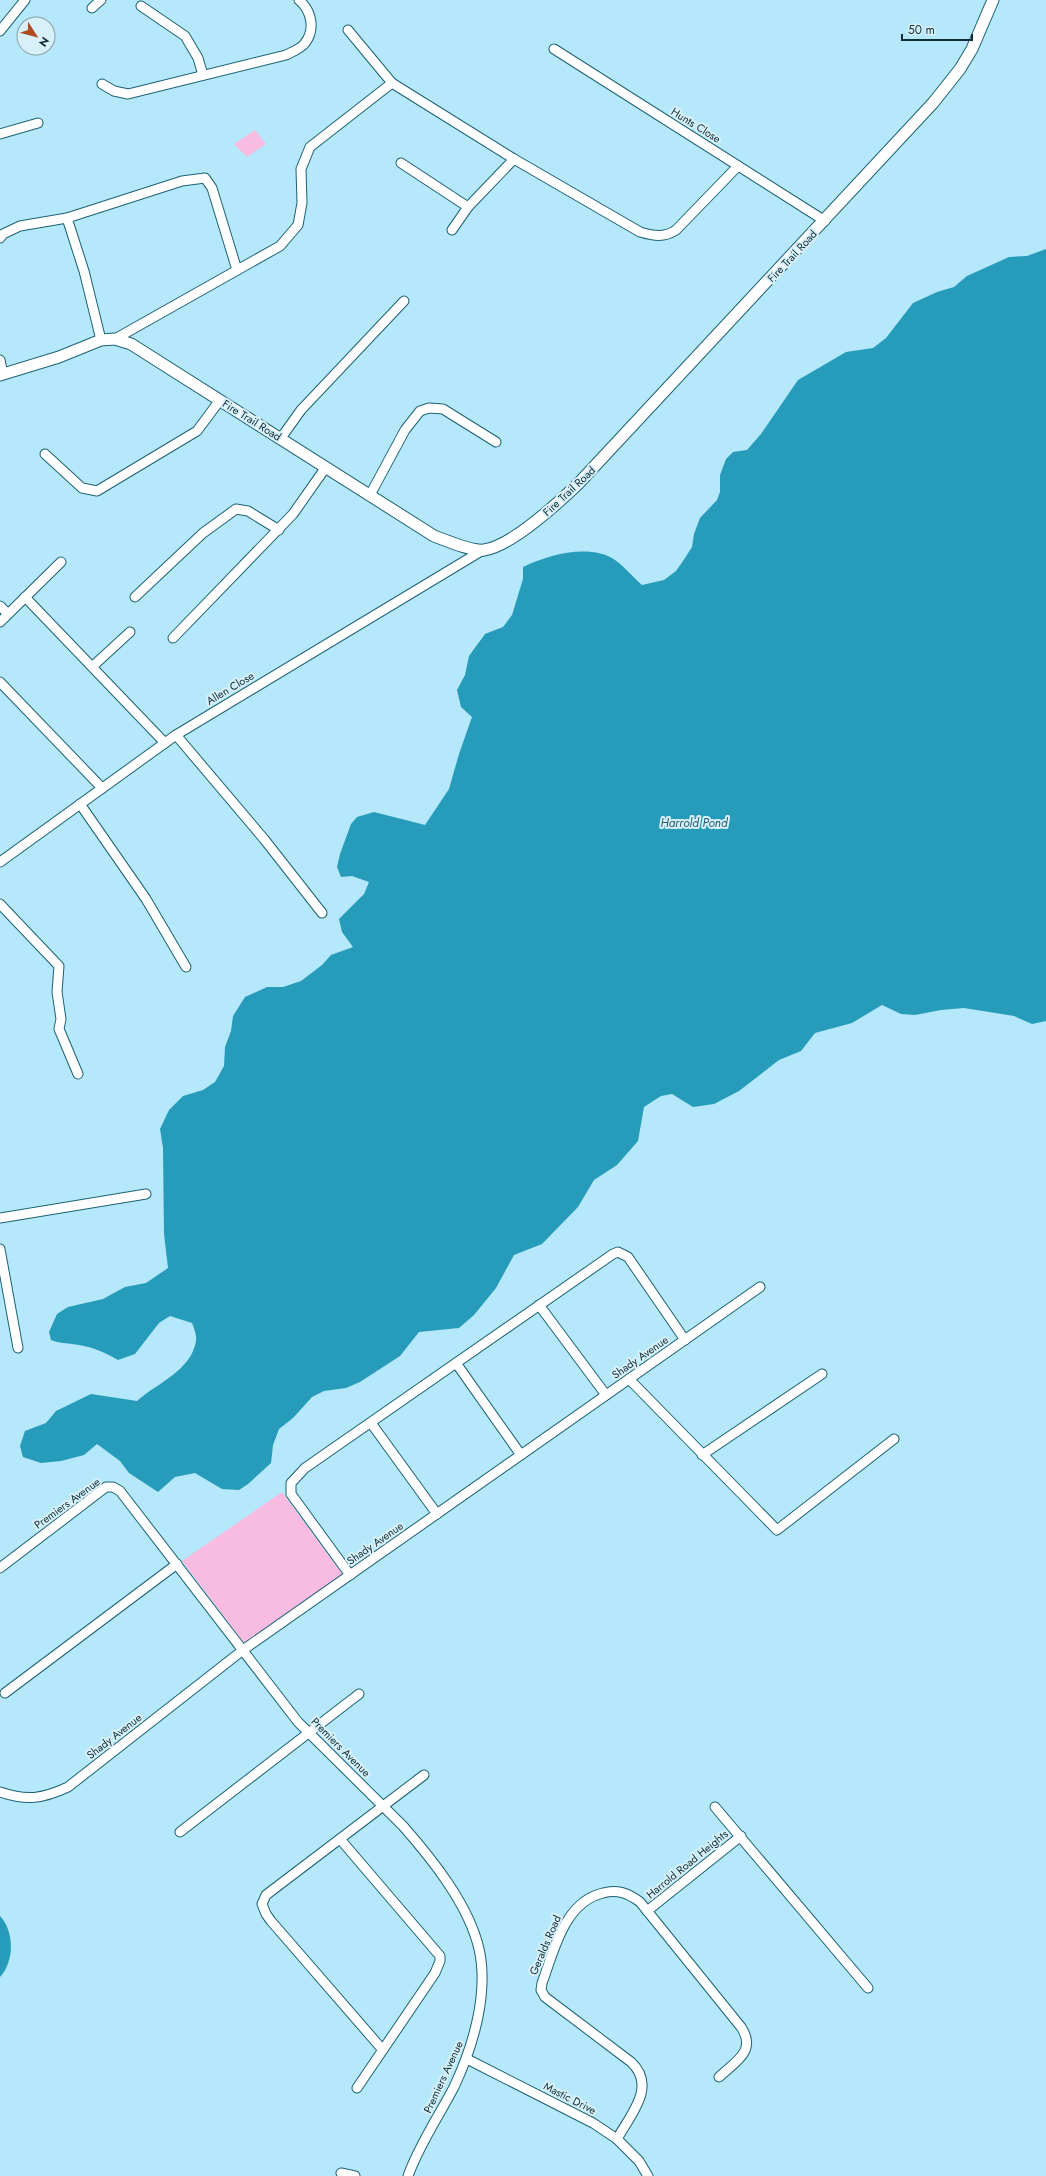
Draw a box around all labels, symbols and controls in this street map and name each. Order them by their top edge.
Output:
north arrow [16,16,56,56]
scale bar [902,16,972,42]
text: 50 m [908,21,935,39]
text: N [35,34,53,50]
street label: Hunts Close [668,103,724,147]
street label: Fire Trail Road [763,226,821,286]
street label: Fire Trail Road [219,396,285,444]
street label: Fire Trail Road [539,462,599,520]
street label: Allen Close [203,667,257,709]
water label: Harrold Pond [660,814,729,832]
street label: Shady Avenue [608,1331,672,1382]
street label: Premiers Avenue [31,1473,104,1532]
street label: Shady Avenue [343,1517,407,1568]
street label: Shady Avenue [83,1709,145,1763]
street label: Premiers Avenue [308,1714,374,1780]
street label: Harrold Road Heights [643,1826,732,1902]
street label: Geralds Road [525,1913,565,1977]
street label: Premiers Avenue [419,2038,467,2116]
street label: Mastic Drive [541,2078,599,2118]

